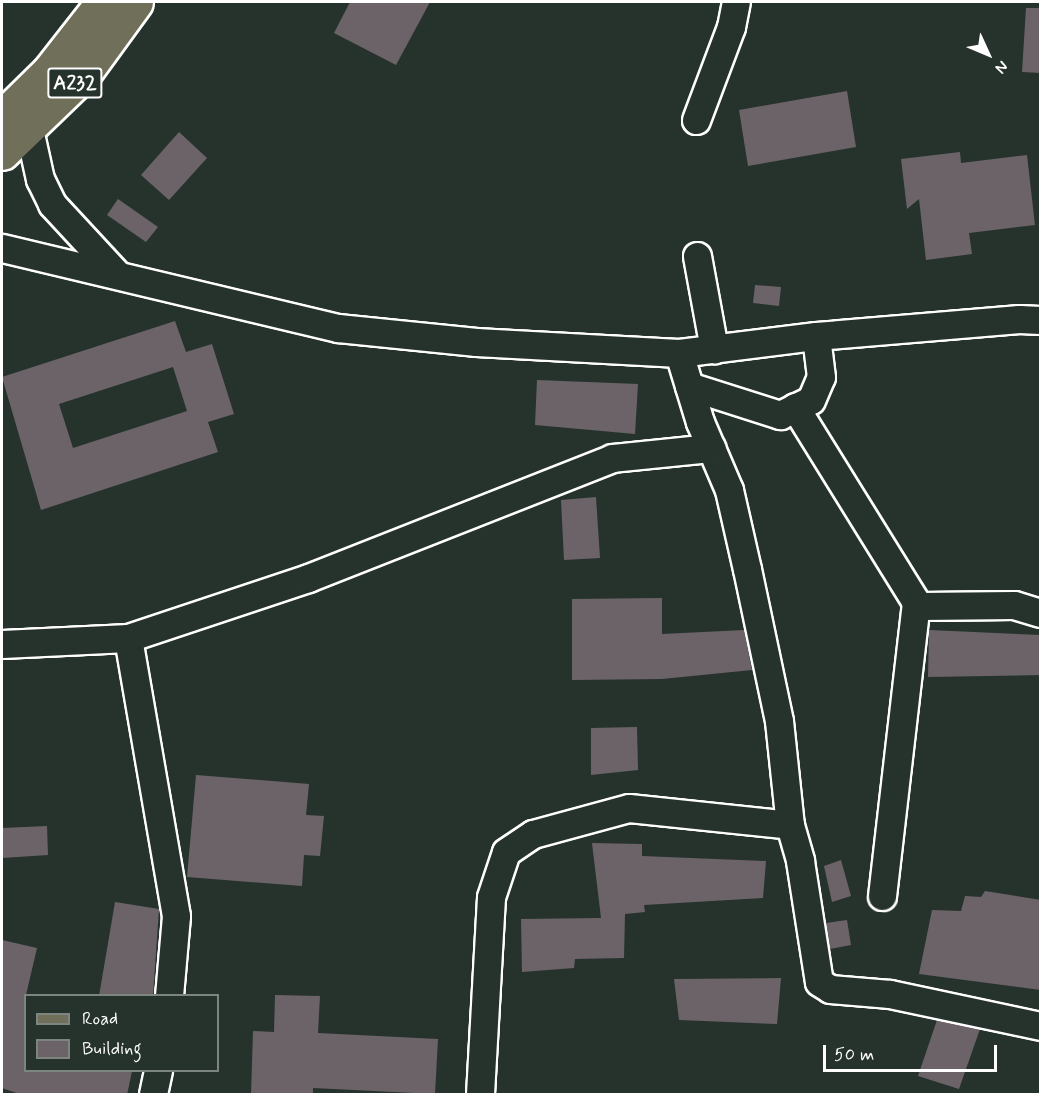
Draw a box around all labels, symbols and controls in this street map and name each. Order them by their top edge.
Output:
north arrow [958,24,1018,84]
text: N [990,56,1013,78]
road number: A232 [46,66,104,100]
legend [24,994,219,1072]
text: Road [82,1007,118,1031]
scale bar [826,1033,1000,1071]
text: Building [82,1037,142,1061]
text: 50 m [834,1043,874,1067]

